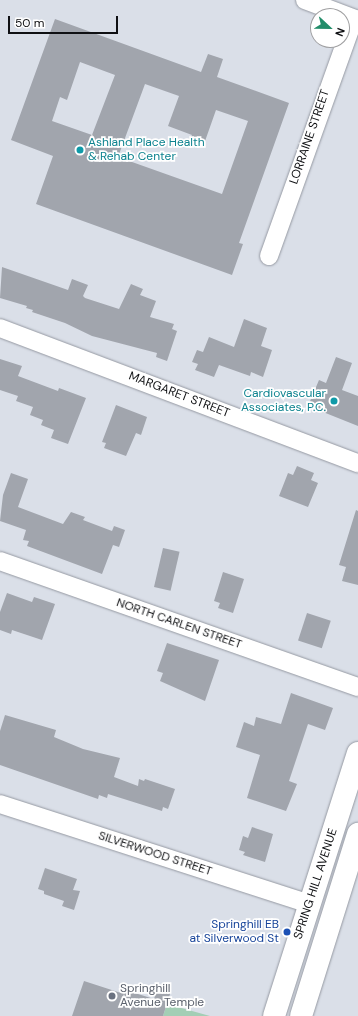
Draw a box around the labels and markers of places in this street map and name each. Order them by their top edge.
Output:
place label: Ashland Place Health & Rehab Center [88,136,205,164]
marker: Ashland Place Health & Rehab Center [75,145,85,155]
place label: Cardiovascular Associates, P.C. [241,387,326,415]
marker: Cardiovascular Associates, P.C. [329,396,339,406]
place label: Springhill EB at Silverwood St [189,918,279,946]
marker: Springhill EB at Silverwood St [282,927,292,937]
place label: Springhill Avenue Temple [120,982,204,1010]
marker: Springhill Avenue Temple [107,991,117,1001]

